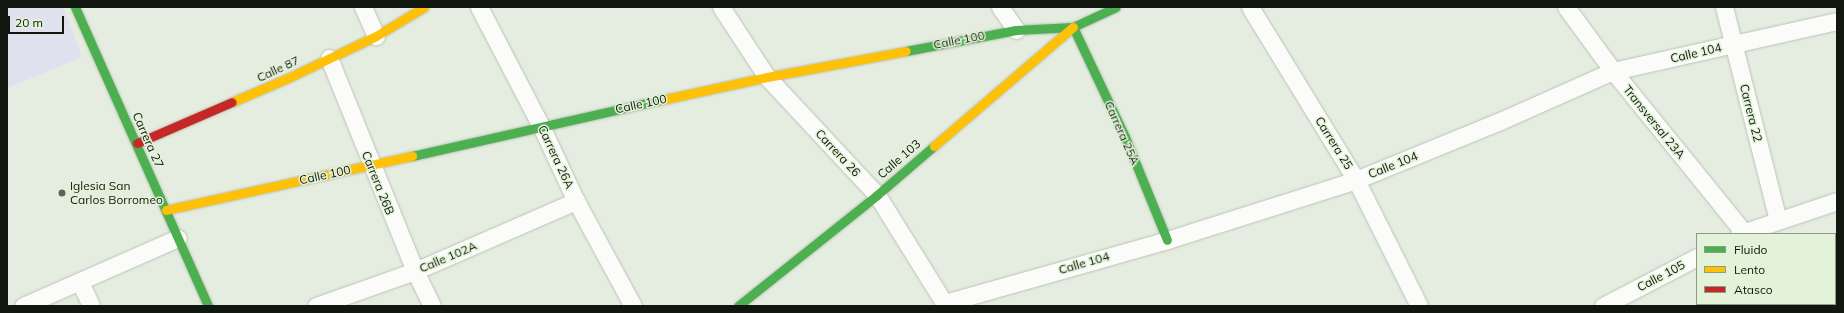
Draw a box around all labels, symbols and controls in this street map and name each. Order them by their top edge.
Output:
scale bar [10,8,66,34]
text: 20 m [15,15,43,30]
street label: Calle 100 [932,28,986,52]
street label: Calle 104 [1669,40,1723,66]
street label: Calle 87 [255,53,301,85]
street label: Transversal 23A [1620,82,1688,162]
street label: Carrera 22 [1737,82,1765,144]
street label: Calle 100 [614,92,668,116]
street label: Carrera 25A [1102,99,1142,167]
street label: Carrera 27 [129,110,167,170]
street label: Carrera 25 [1312,114,1356,172]
street label: Carrera 26A [535,123,577,191]
street label: Carrera 26 [812,126,864,180]
street label: Calle 103 [875,136,923,182]
street label: Carrera 26B [359,149,397,217]
street label: Calle 104 [1366,149,1420,181]
street label: Calle 100 [298,163,352,187]
place label: Iglesia San Carlos Borromeo [70,179,163,207]
marker: Iglesia San Carlos Borromeo [57,188,67,198]
legend [1696,233,1836,305]
street label: Calle 102A [417,238,479,276]
text: Fluido [1734,242,1767,257]
street label: Calle 104 [1057,249,1111,277]
street label: Calle 105 [1635,257,1687,295]
text: Lento [1734,262,1765,277]
text: Atasco [1734,282,1773,297]

